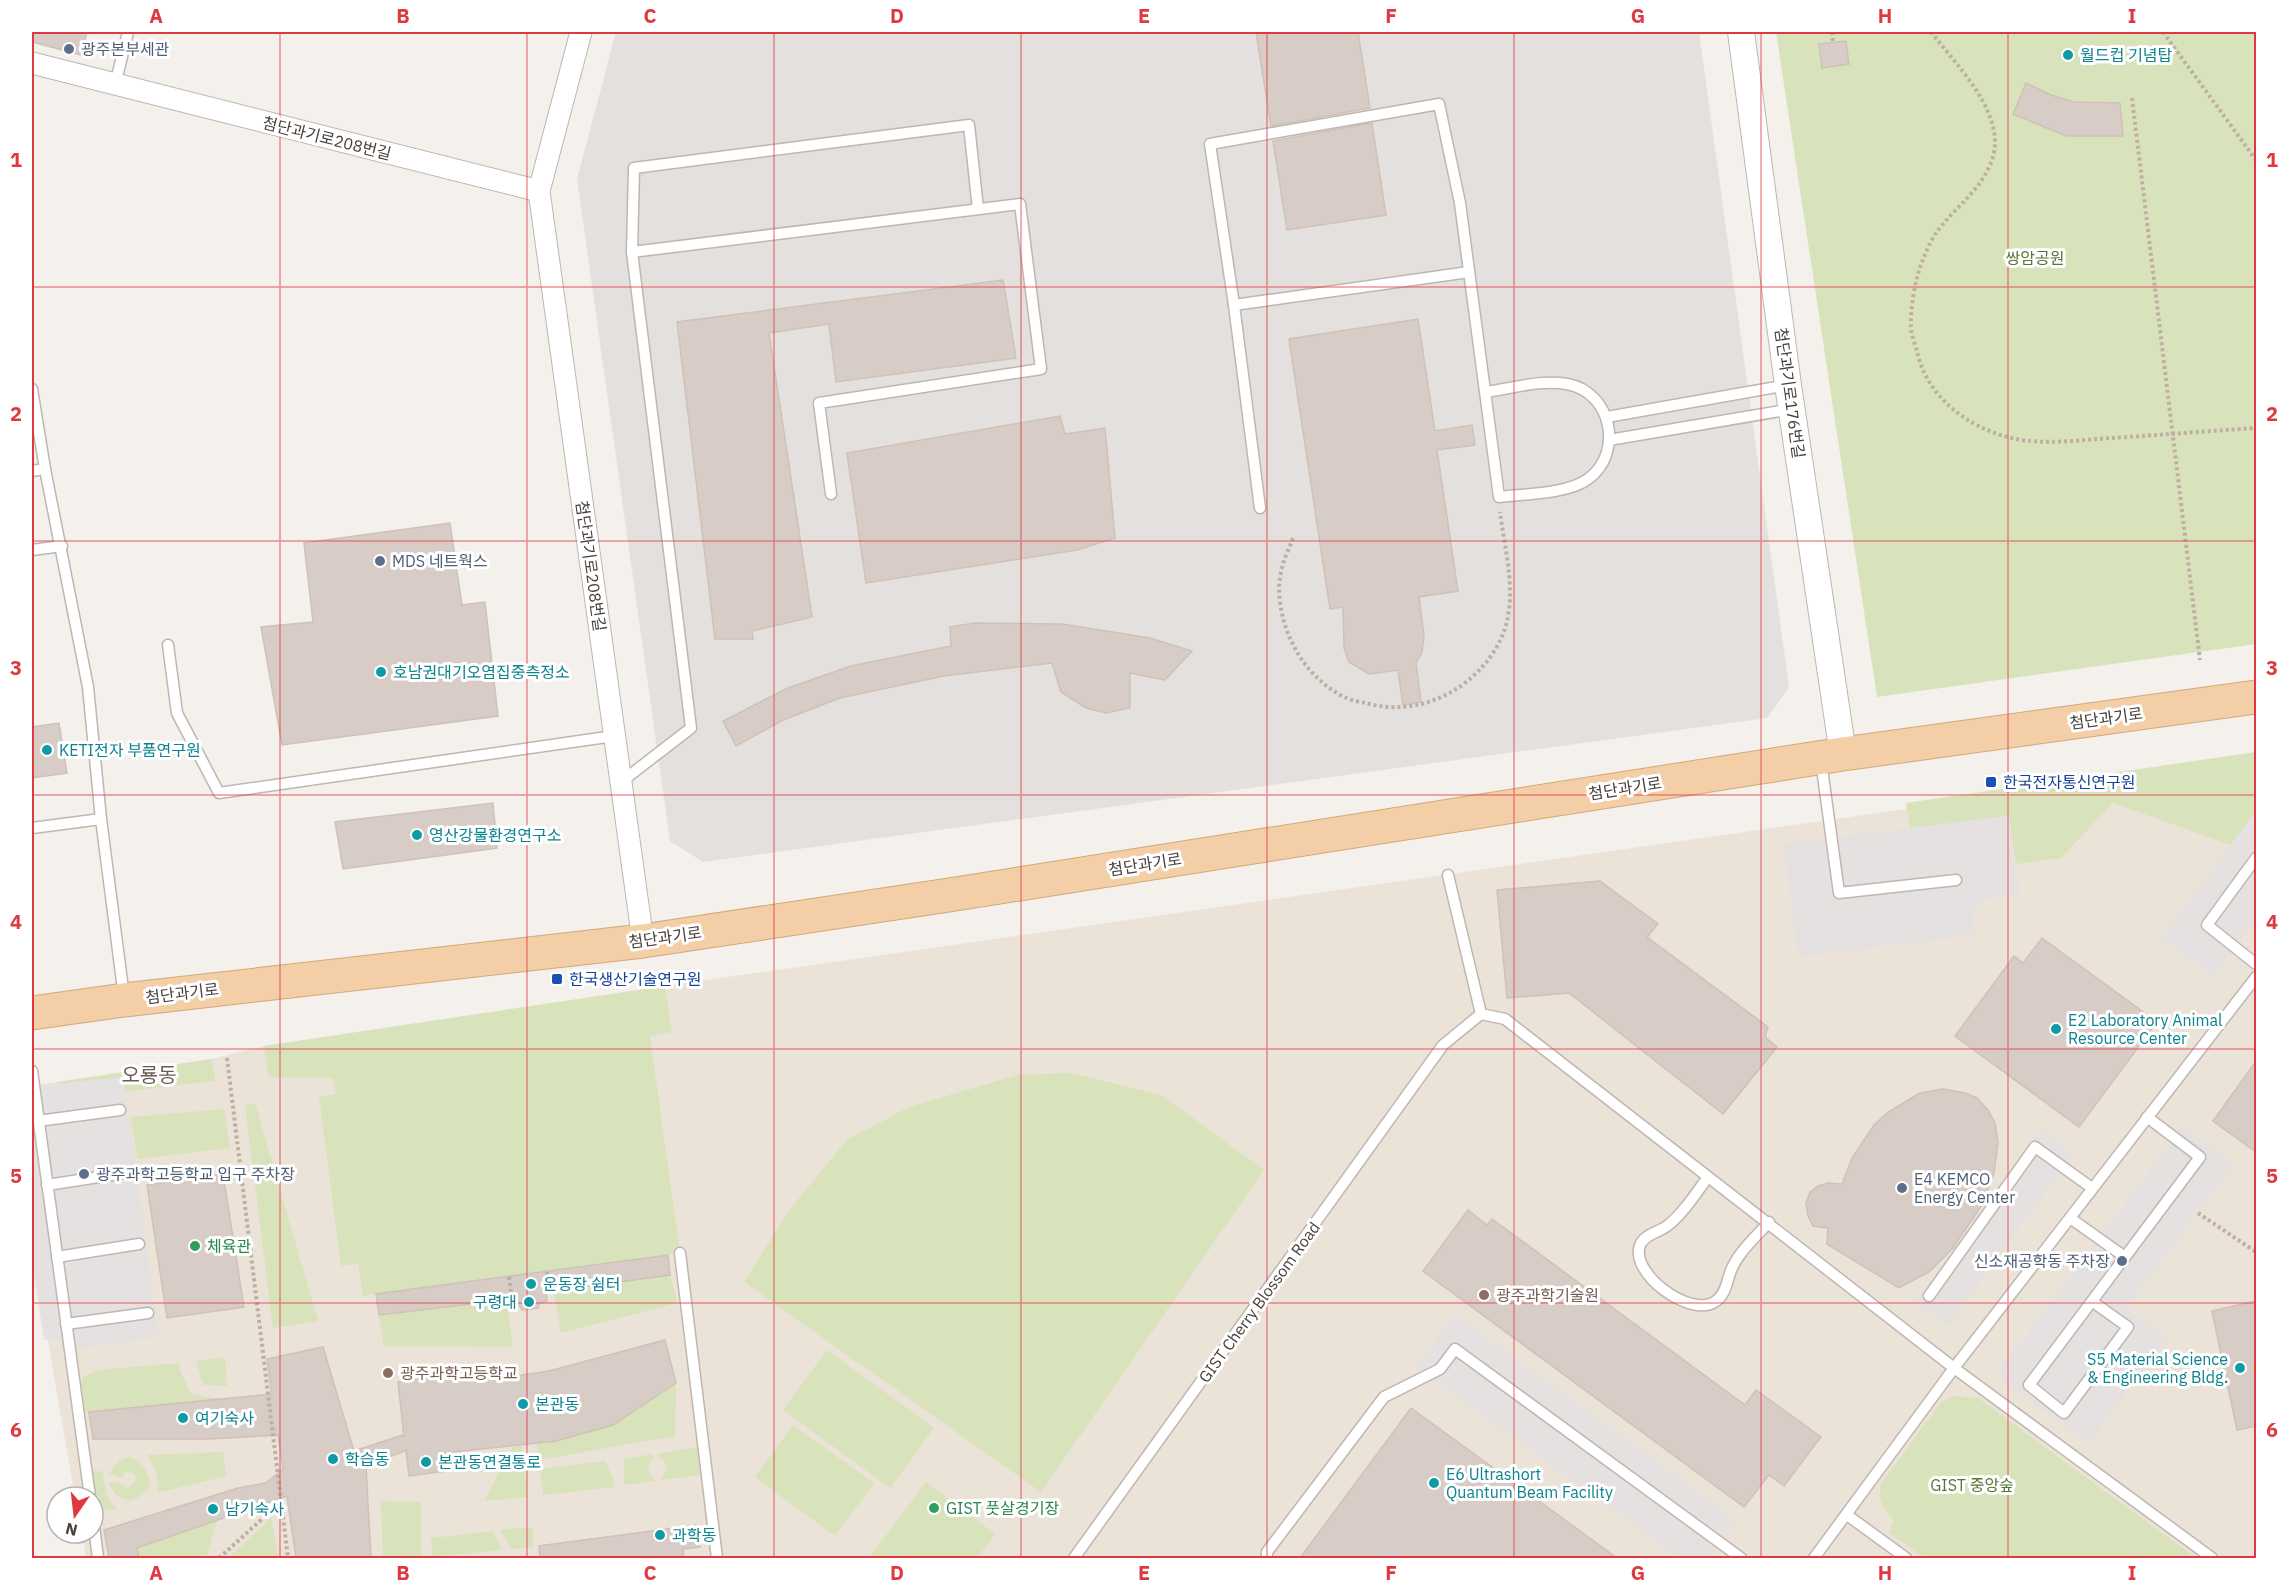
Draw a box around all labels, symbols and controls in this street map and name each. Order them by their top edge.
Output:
text: A [149,2,163,29]
text: B [396,2,410,29]
text: C [643,2,657,29]
text: D [890,2,904,29]
text: E [1138,2,1150,29]
text: F [1385,2,1397,29]
text: G [1631,2,1645,29]
text: H [1878,2,1892,29]
text: I [2128,2,2136,29]
place label: 광주본부세관 [81,39,170,59]
marker: 광주본부세관 [62,42,76,56]
place label: 월드컵 기념탑 [2080,45,2172,65]
marker: 월드컵 기념탑 [2061,48,2075,62]
street label: 첨단과기로208번길 [261,112,393,164]
text: 1 [10,146,22,173]
text: 1 [2266,146,2278,173]
park label: 쌍암공원 [2006,248,2064,268]
street label: 첨단과기로176번길 [1771,326,1809,460]
text: 2 [10,400,22,427]
text: 2 [2266,400,2278,427]
street label: 첨단과기로208번길 [572,499,610,633]
place label: MDS 네트웍스 [392,551,488,571]
marker: MDS 네트웍스 [373,554,387,568]
text: 3 [10,654,22,681]
text: 3 [2266,654,2278,681]
place label: 호남권대기오염집중측정소 [393,662,570,682]
marker: 호남권대기오염집중측정소 [374,665,388,679]
street label: 첨단과기로 [2068,703,2144,733]
place label: KETI전자 부품연구원 [59,740,201,760]
marker: KETI전자 부품연구원 [40,743,54,757]
street label: 첨단과기로 [1587,772,1663,804]
place label: 한국전자통신연구원 [2003,772,2135,792]
marker: 한국전자통신연구원 [1984,775,1998,789]
place label: 영산강물환경연구소 [429,825,561,845]
marker: 영산강물환경연구소 [410,828,424,842]
street label: 첨단과기로 [1107,848,1183,880]
text: 4 [10,908,22,935]
text: 4 [2266,908,2278,935]
street label: 첨단과기로 [627,922,703,952]
place label: 한국생산기술연구원 [569,969,701,989]
marker: 한국생산기술연구원 [550,972,564,986]
street label: 첨단과기로 [144,979,220,1007]
place label: E2 Laboratory Animal Resource Center [2068,1010,2222,1048]
marker: E2 Laboratory Animal Resource Center [2049,1022,2063,1036]
district label: 오룡동 [121,1061,177,1088]
text: 5 [10,1162,22,1189]
text: 5 [2266,1162,2278,1189]
place label: 광주과학고등학교 입구 주차장 [96,1164,295,1184]
marker: 광주과학고등학교 입구 주차장 [77,1167,91,1181]
place label: E4 KEMCO Energy Center [1914,1169,2015,1207]
marker: E4 KEMCO Energy Center [1895,1181,1909,1195]
street label: GIST Cherry Blossom Road [1194,1218,1324,1386]
place label: 체육관 [207,1236,251,1256]
marker: 체육관 [188,1239,202,1253]
place label: 신소재공학동 주차장 [1974,1251,2110,1271]
marker: 신소재공학동 주차장 [2115,1254,2129,1268]
place label: 운동장 쉼터 [543,1274,620,1294]
marker: 운동장 쉼터 [524,1277,538,1291]
place label: 광주과학기술원 [1496,1285,1599,1305]
marker: 광주과학기술원 [1477,1288,1491,1302]
place label: 구령대 [473,1292,517,1312]
marker: 구령대 [522,1295,536,1309]
place label: S5 Material Science & Engineering Bldg. [2087,1349,2228,1387]
marker: S5 Material Science & Engineering Bldg. [2233,1361,2247,1375]
place label: 광주과학고등학교 [400,1363,518,1383]
marker: 광주과학고등학교 [381,1366,395,1380]
place label: 본관동 [535,1394,579,1414]
marker: 본관동 [516,1397,530,1411]
place label: 여기숙사 [195,1408,254,1428]
marker: 여기숙사 [176,1411,190,1425]
text: 6 [10,1416,22,1443]
text: 6 [2266,1416,2278,1443]
place label: 학습동 [345,1449,389,1469]
marker: 학습동 [326,1452,340,1466]
place label: 본관동연결통로 [438,1452,541,1472]
marker: 본관동연결통로 [419,1455,433,1469]
place label: E6 Ultrashort Quantum Beam Facility [1446,1464,1613,1502]
park label: GIST 중앙숲 [1930,1475,2014,1495]
marker: E6 Ultrashort Quantum Beam Facility [1427,1476,1441,1490]
north arrow [45,1485,105,1545]
place label: GIST 풋살경기장 [946,1498,1059,1518]
place label: 남기숙사 [225,1499,284,1519]
marker: GIST 풋살경기장 [927,1501,941,1515]
marker: 남기숙사 [206,1502,220,1516]
text: N [63,1518,79,1541]
place label: 과학동 [672,1525,716,1545]
marker: 과학동 [653,1528,667,1542]
text: A [149,1559,163,1586]
text: B [396,1559,410,1586]
text: C [643,1559,657,1586]
text: D [890,1559,904,1586]
text: E [1138,1559,1150,1586]
text: F [1385,1559,1397,1586]
text: G [1631,1559,1645,1586]
text: H [1878,1559,1892,1586]
text: I [2128,1559,2136,1586]

